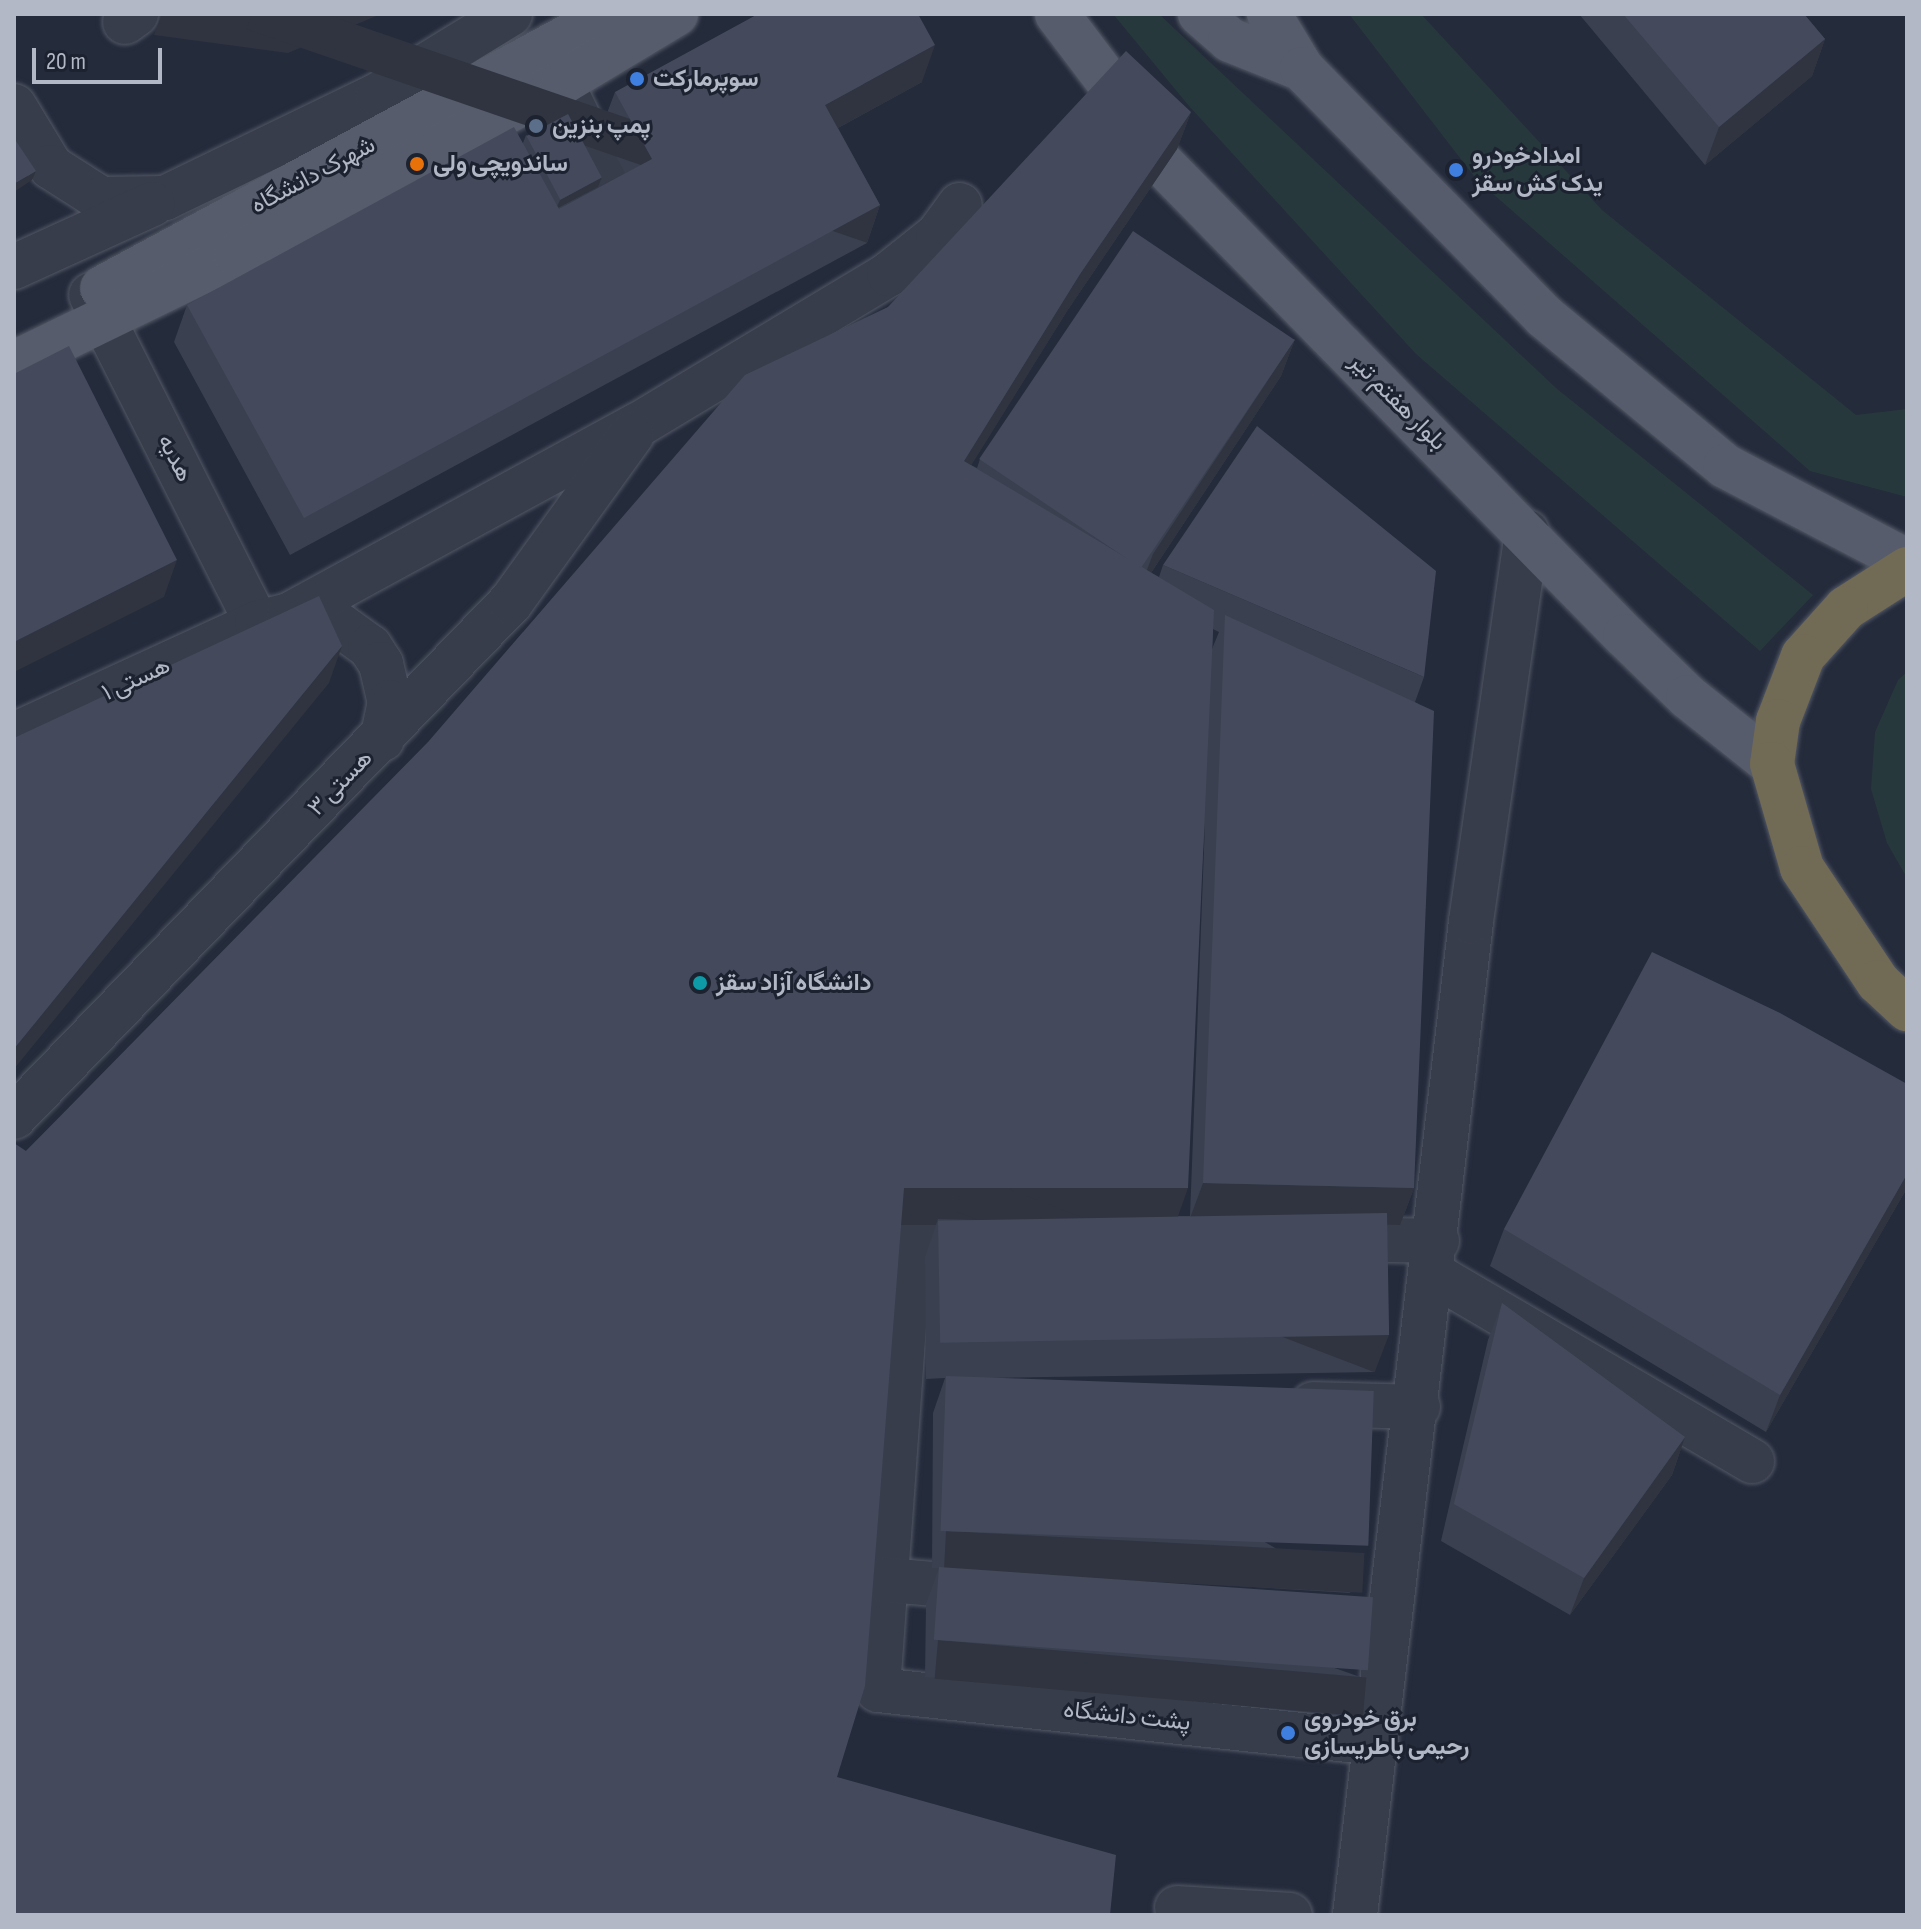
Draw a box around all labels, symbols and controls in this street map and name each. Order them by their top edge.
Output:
scale bar [36,32,166,82]
text: 20 m [46,47,86,76]
place label: سوپرمارکت [653,65,759,93]
marker: سوپرمارکت [628,70,646,88]
place label: پمپ بنزین [552,112,651,140]
marker: پمپ بنزین [527,117,545,135]
street label: شهرک دانشگاه [246,130,380,220]
place label: امدادخودرو یدک کش سقز [1472,142,1603,198]
place label: ساندویچی ولی [433,150,568,178]
marker: ساندویچی ولی [408,155,426,173]
marker: امدادخودرو یدک کش سقز [1447,161,1465,179]
street label: بلوار هفتم تیر [1343,347,1453,457]
street label: هدیه [151,429,199,487]
street label: هستی ۱ [97,651,175,707]
street label: هستی ۳ [302,744,378,822]
place label: دانشگاه آزاد سقز [716,969,872,997]
marker: دانشگاه آزاد سقز [691,974,709,992]
street label: پشت دانشگاه [1062,1695,1192,1737]
place label: برق خودروی رحیمی باطریسازی [1304,1705,1469,1761]
marker: برق خودروی رحیمی باطریسازی [1279,1724,1297,1742]

